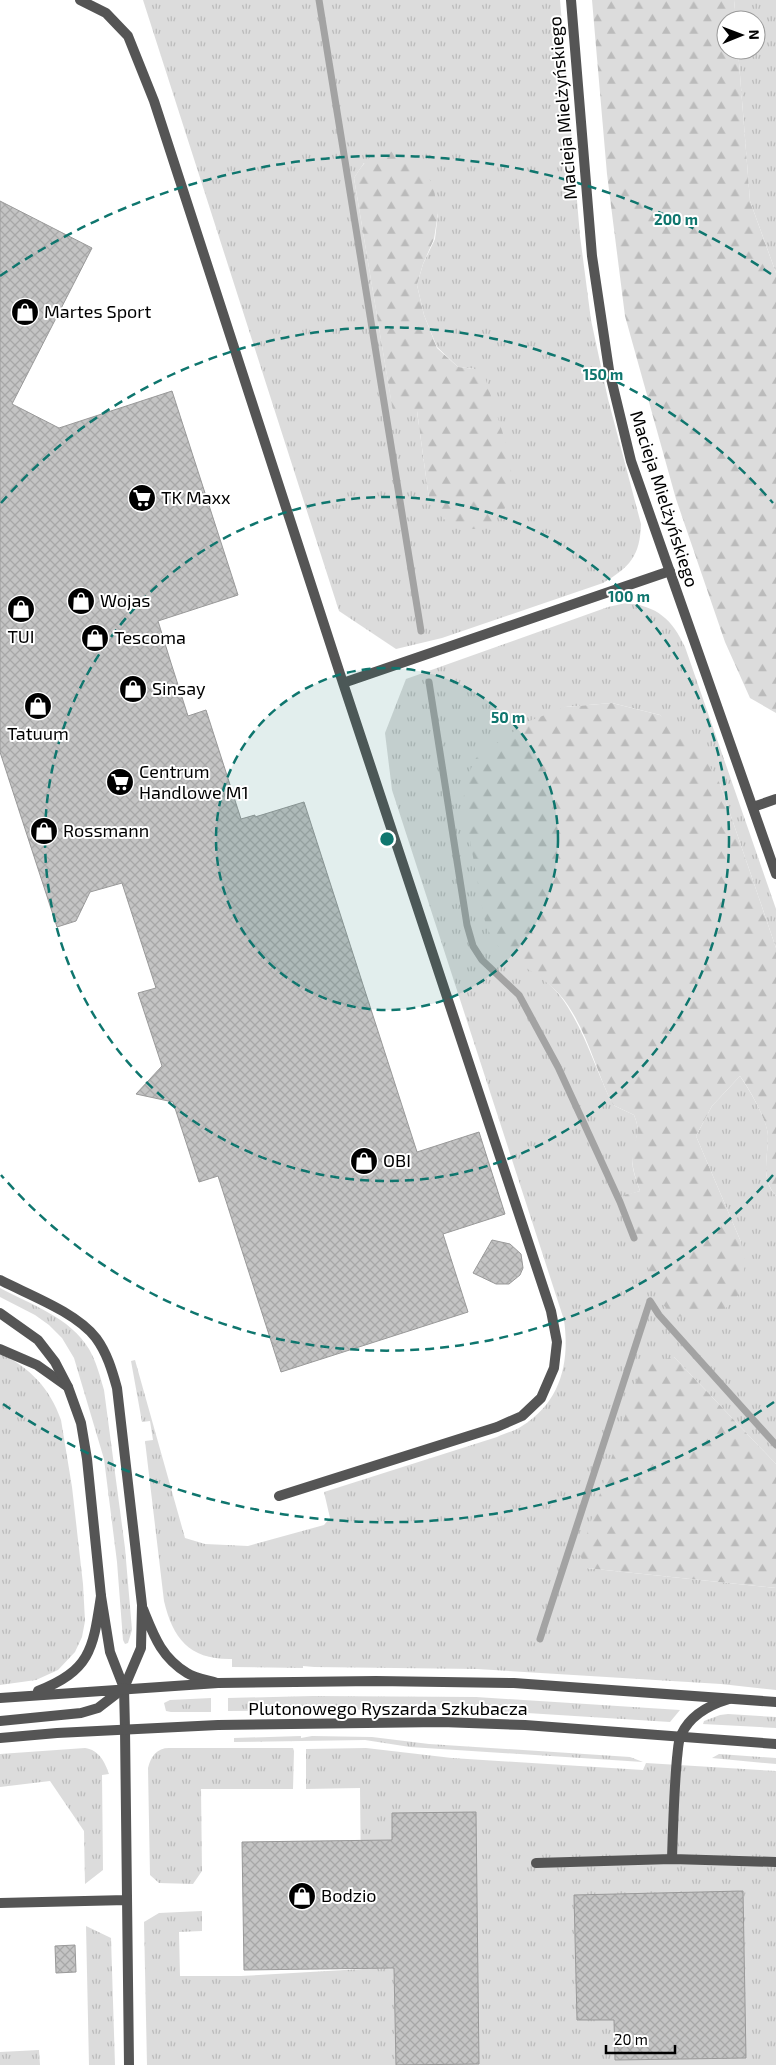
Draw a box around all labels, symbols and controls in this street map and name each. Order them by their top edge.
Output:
north arrow [716,10,766,60]
street label: Macieja Mielżyńskiego [543,15,581,201]
text: N [746,30,763,40]
text: 200 m [654,210,698,228]
shop icon: Martes Sport [10,297,40,327]
place label: Martes Sport [44,300,152,322]
text: 150 m [583,365,623,383]
street label: Macieja Mielżyńskiego [626,408,704,590]
supermarket icon: TK Maxx [127,483,157,513]
place label: TK Maxx [161,486,231,508]
shop icon: Wojas [66,586,96,616]
text: 100 m [608,587,650,605]
place label: Wojas [100,589,151,611]
shop icon: TUI [6,594,36,624]
shop icon: Tescoma [80,623,110,653]
place label: TUI [7,625,35,647]
place label: Tescoma [114,626,186,648]
shop icon: Sinsay [118,674,148,704]
place label: Sinsay [152,677,206,699]
shop icon: Tatuum [23,691,53,721]
text: 50 m [491,708,525,726]
place label: Tatuum [7,722,69,744]
place label: Centrum Handlowe M1 [139,760,249,803]
supermarket icon: Centrum Handlowe M1 [105,767,135,797]
shop icon: Rossmann [29,816,59,846]
place label: Rossmann [63,819,149,841]
centre of rings [378,830,396,848]
shop icon: OBI [349,1146,379,1176]
place label: OBI [383,1149,411,1171]
street label: Plutonowego Ryszarda Szkubacza [248,1697,528,1719]
shop icon: Bodzio [287,1881,317,1911]
place label: Bodzio [321,1884,377,1906]
scale bar [606,2022,675,2054]
text: 20 m [614,2030,648,2048]

